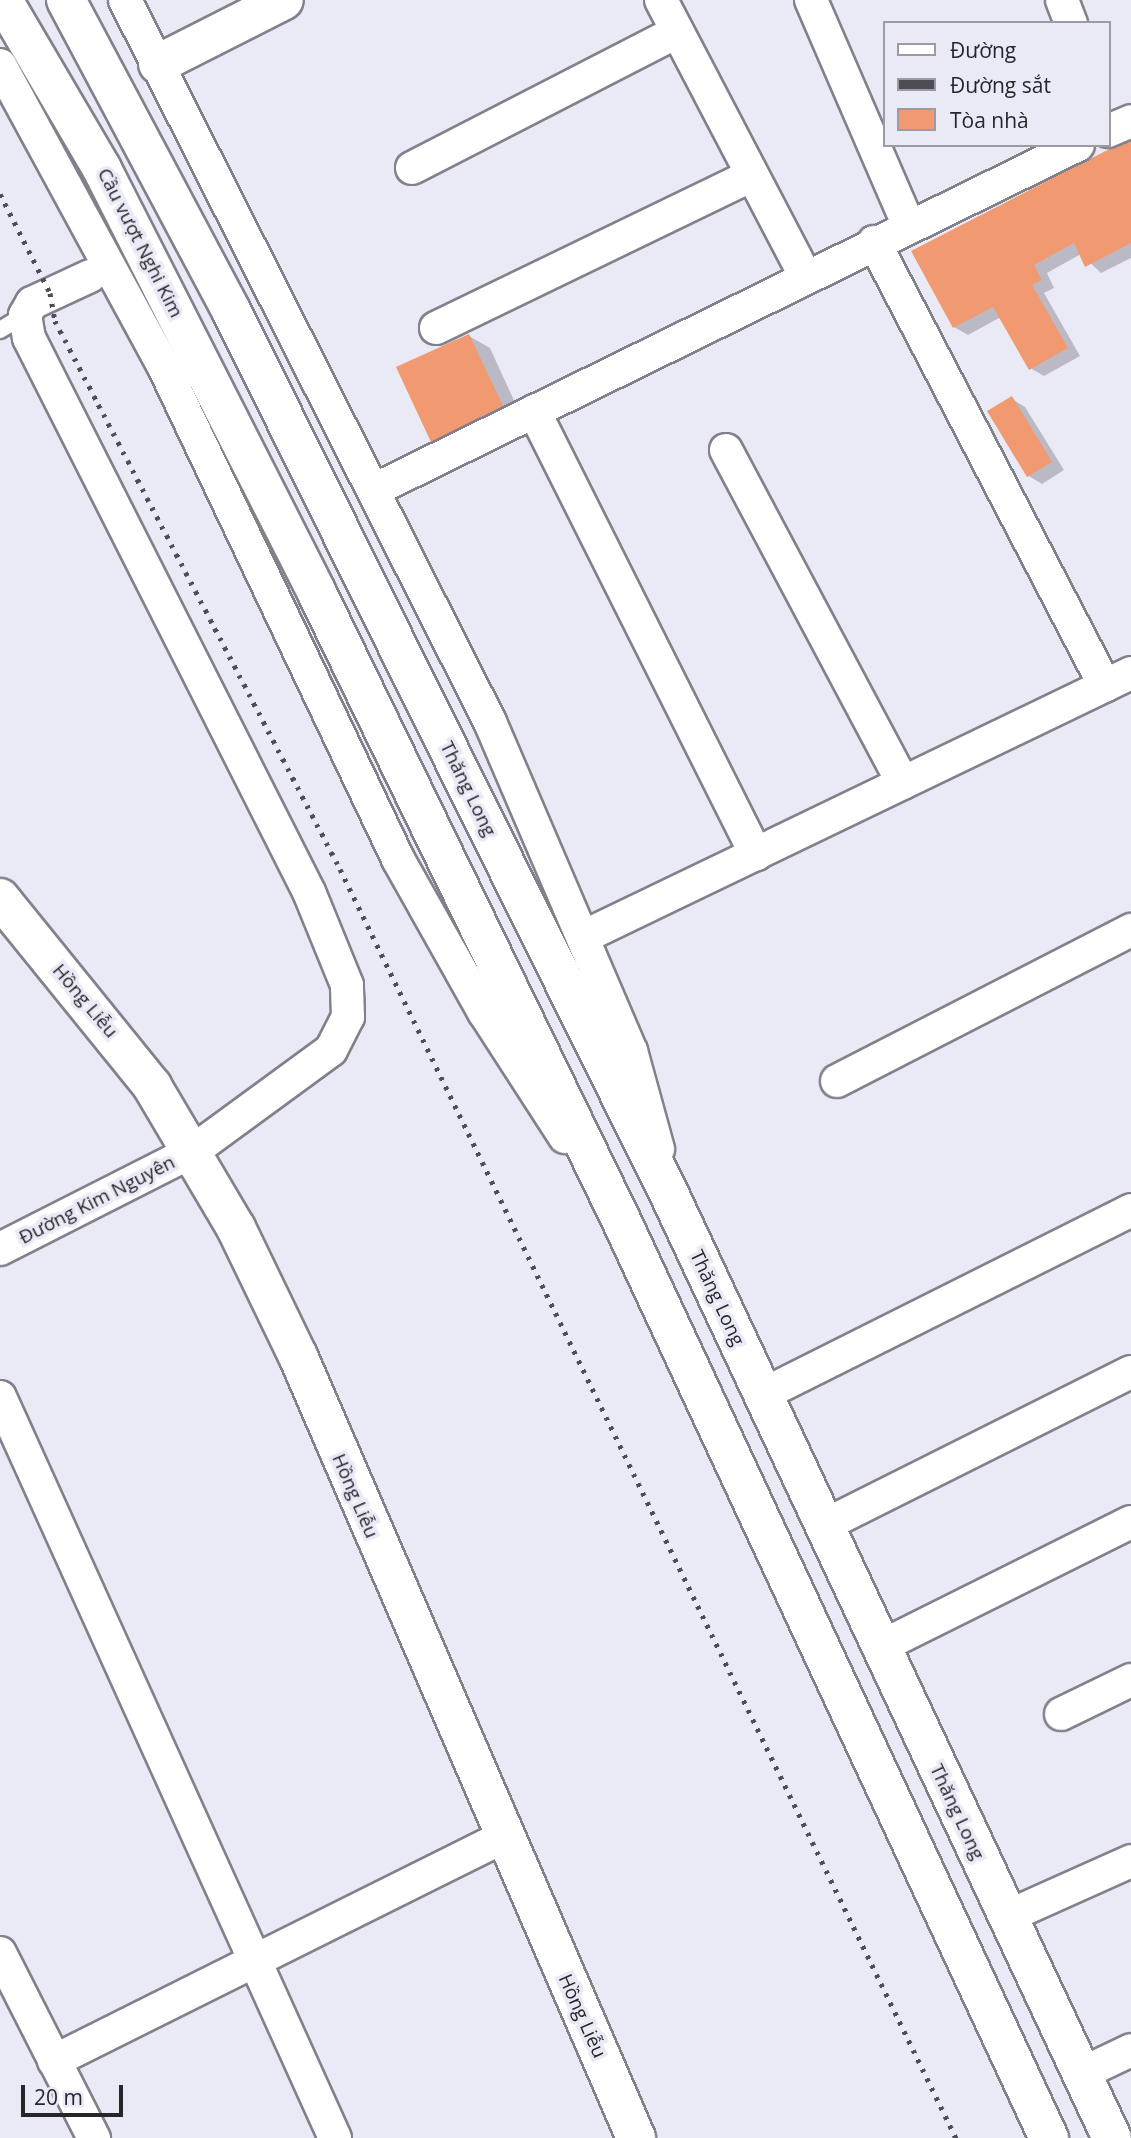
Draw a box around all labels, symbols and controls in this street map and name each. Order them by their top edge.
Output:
legend [883,21,1110,147]
text: Đường [950,36,1016,64]
text: Đường sắt [950,71,1051,99]
text: Tòa nhà [950,106,1029,134]
street label: Cầu vượt Nghi Kim [92,165,188,321]
street label: Thăng Long [435,738,501,840]
street label: Hồng Liễu [48,959,122,1043]
street label: Đường Kim Nguyên [15,1151,179,1249]
street label: Thăng Long [685,1247,749,1349]
street label: Hồng Liễu [327,1450,383,1542]
street label: Thăng Long [925,1761,989,1863]
street label: Hồng Liễu [553,1971,611,2061]
scale bar [24,2072,126,2116]
text: 20 m [34,2083,83,2111]

